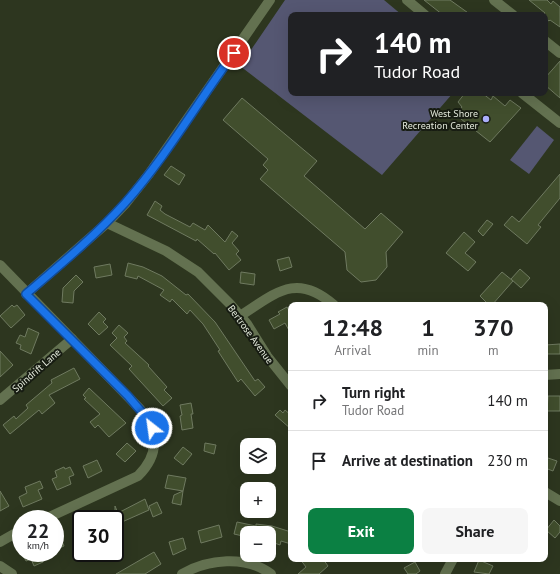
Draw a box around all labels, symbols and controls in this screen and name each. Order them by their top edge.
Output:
text: 140 m [374,24,451,61]
icon: right [308,28,360,80]
pin [217,36,251,70]
icon: arrive [223,42,245,64]
text: Tudor Road [374,60,460,83]
place label: West Shore Recreation Center [402,107,479,132]
marker: West Shore Recreation Center [481,114,491,124]
street label: Bertrose Avenue [225,302,276,366]
text: 12:48 [322,312,383,343]
text: 1 [421,312,435,343]
text: 370 [473,312,514,343]
text: Arrival [335,342,371,359]
text: min [417,342,439,359]
text: m [488,342,499,359]
street label: Spindrift Lane [9,346,63,395]
text: Turn right [342,383,405,402]
icon: right [308,390,330,412]
text: 140 m [487,391,528,410]
text: Tudor Road [342,402,404,419]
position arrow [131,407,173,449]
map controls [240,438,276,562]
button: layers [240,438,276,474]
icon: arrive [308,450,330,472]
text: Arrive at destination [342,451,473,470]
text: 230 m [487,451,528,470]
button: + [240,482,276,518]
button: Exit [308,508,414,554]
button: Share [422,508,528,554]
speed limit sign: 30 [72,510,124,562]
text: 22 [27,518,49,544]
button: − [240,526,276,562]
text: km/h [27,539,49,552]

